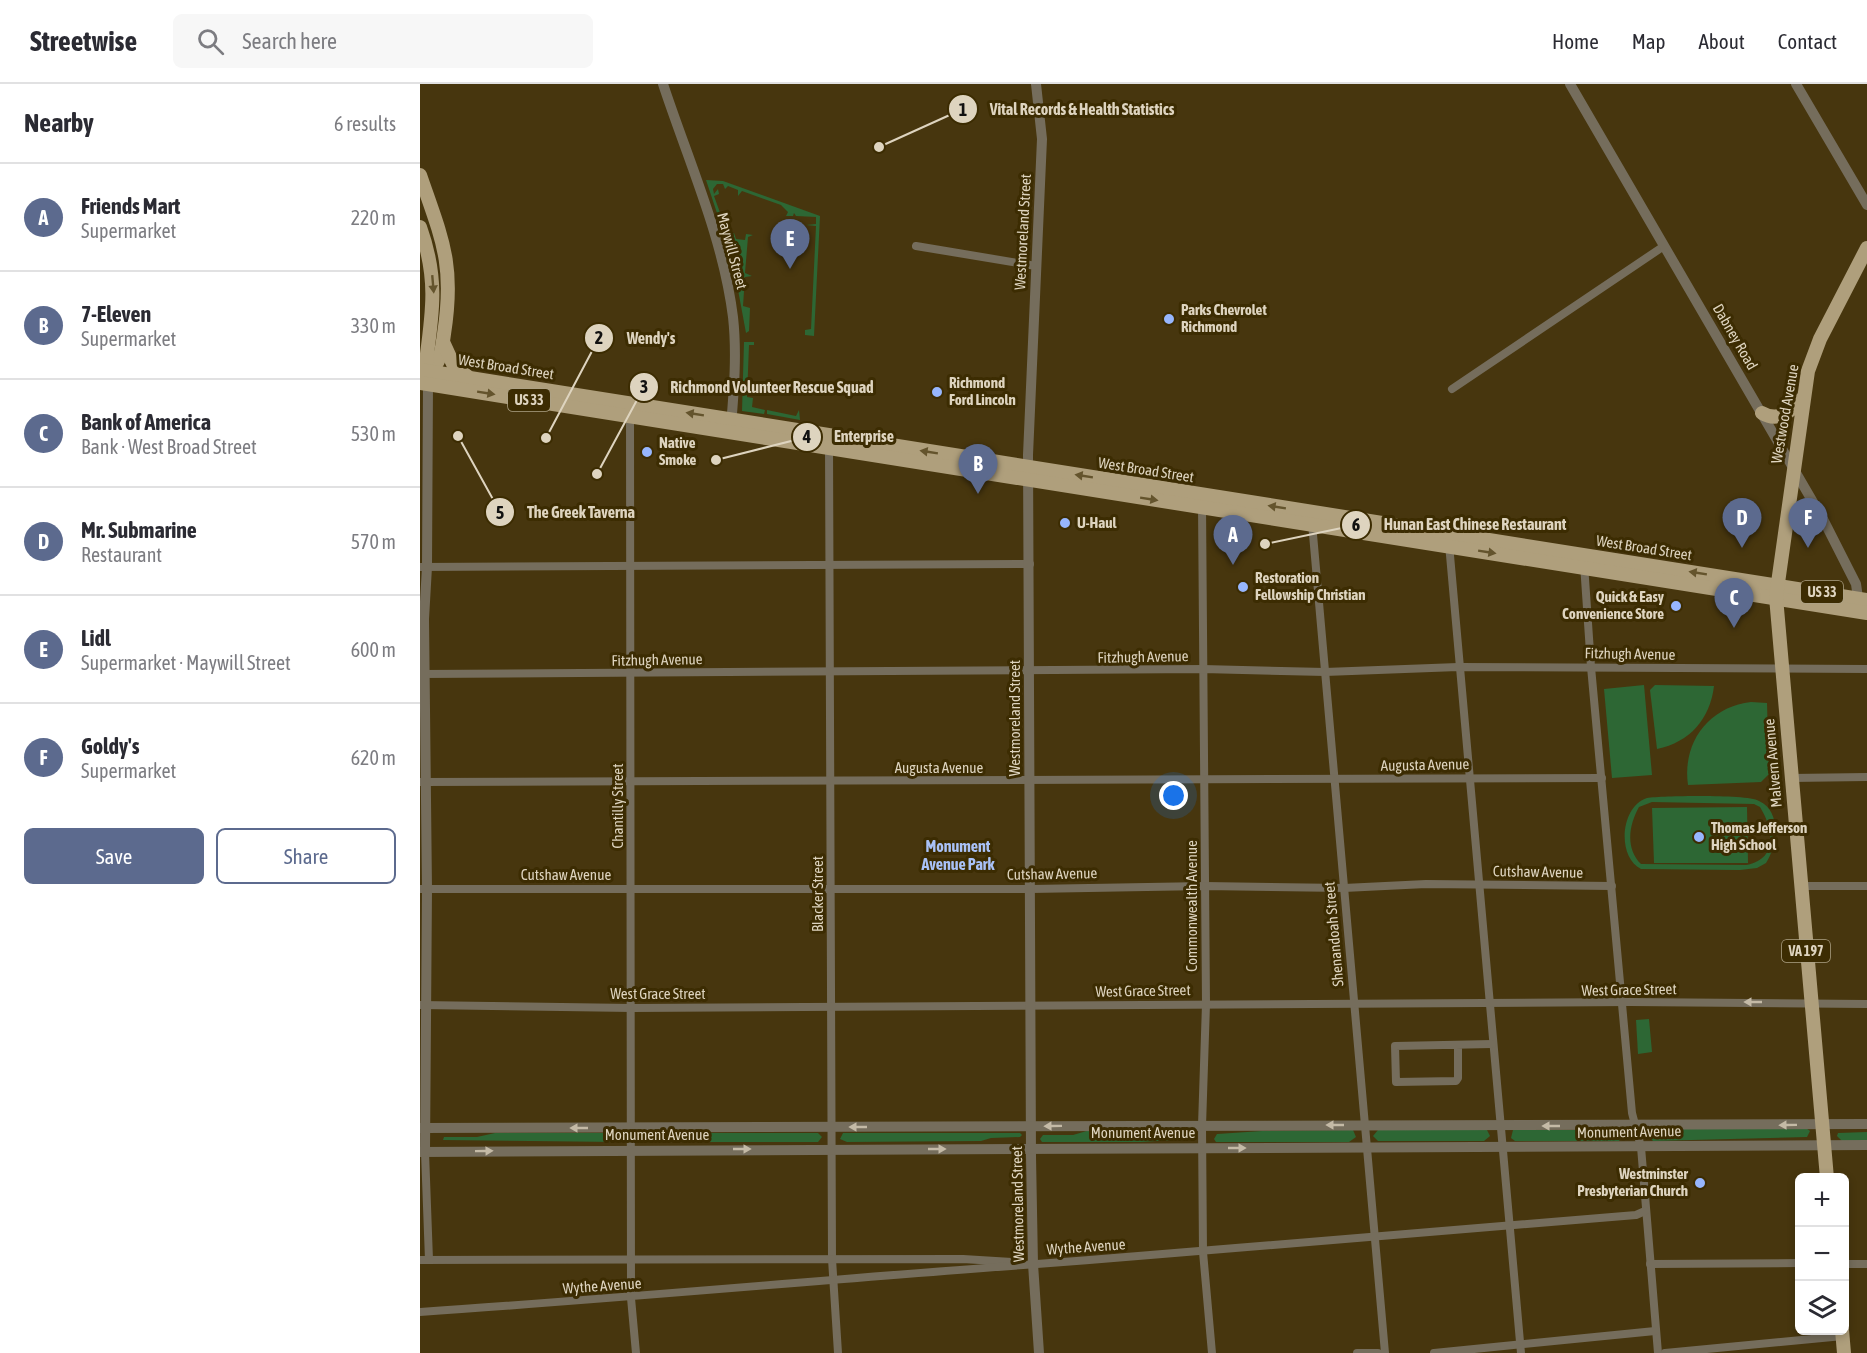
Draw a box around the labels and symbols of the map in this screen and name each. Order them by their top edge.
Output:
callout: Vital Records & Health Statistics [948,92,1186,126]
text: 1 [959,99,967,120]
text: Vital Records & Health Statistics [989,100,1175,118]
street label: Westmoreland Street [1011,173,1034,290]
street label: Maywill Street [714,211,751,291]
pin: E [770,220,809,269]
one-way arrow [428,274,438,293]
place label: Parks Chevrolet Richmond [1181,301,1267,335]
street label: Dabney Road [1710,301,1761,373]
marker: Parks Chevrolet Richmond [1162,312,1176,326]
callout: Wendy's [584,321,687,355]
text: 2 [595,327,603,348]
text: Wendy's [626,329,676,347]
street label: West Broad Street [457,351,555,382]
street label: Westwood Avenue [1767,363,1802,465]
callout: Richmond Volunteer Rescue Squad [629,370,886,404]
place label: Richmond Ford Lincoln [949,374,1016,408]
text: 3 [640,376,648,397]
text: Richmond Volunteer Rescue Squad [670,378,874,396]
marker: Richmond Ford Lincoln [930,385,944,399]
one-way arrow [476,389,495,398]
road number: US 33 [508,389,550,411]
one-way arrow [685,409,704,418]
callout: Enterprise [792,420,906,454]
text: 4 [802,426,811,447]
text: Enterprise [834,427,894,445]
place label: Native Smoke [659,434,696,468]
pin: B [958,444,998,494]
marker: Native Smoke [640,445,654,459]
one-way arrow [919,447,938,456]
street label: West Broad Street [1097,454,1195,485]
one-way arrow [1074,472,1093,481]
callout: The Greek Taverna [485,495,647,529]
one-way arrow [1139,495,1158,504]
pin: D [1722,498,1762,548]
pin: F [1788,498,1828,548]
text: 5 [496,502,504,523]
one-way arrow [1267,502,1286,511]
text: The Greek Taverna [527,503,635,521]
callout: Hunan East Chinese Restaurant [1341,508,1578,542]
place label: U-Haul [1077,514,1118,531]
text: 6 [1352,514,1360,535]
text: Hunan East Chinese Restaurant [1384,515,1567,533]
marker: U-Haul [1058,516,1072,530]
pin: A [1214,516,1252,565]
street label: West Broad Street [1595,532,1693,563]
one-way arrow [1477,548,1496,557]
one-way arrow [1688,568,1707,577]
place label: Restoration Fellowship Christian [1255,569,1366,603]
pin: C [1714,578,1754,628]
marker: Restoration Fellowship Christian [1236,580,1250,594]
road number: US 33 [1801,581,1843,603]
place label: Quick & Easy Convenience Store [1562,588,1665,622]
marker: Quick & Easy Convenience Store [1669,599,1683,613]
street label: Fitzhugh Avenue [1584,644,1676,663]
street label: Fitzhugh Avenue [1097,647,1189,666]
street label: Fitzhugh Avenue [611,650,703,669]
street label: Westmoreland Street [1006,660,1023,776]
street label: Malvern Avenue [1760,718,1785,808]
street label: Augusta Avenue [1381,755,1470,774]
street label: Augusta Avenue [895,759,983,776]
street label: Chantilly Street [609,764,626,849]
your location [1159,781,1188,810]
place label: Thomas Jefferson High School [1711,819,1807,853]
marker: Thomas Jefferson High School [1692,830,1706,844]
district label: Monument Avenue Park [920,837,996,873]
street label: Commonwealth Avenue [1183,840,1200,972]
street label: Blacker Street [809,856,826,932]
street label: Cutshaw Avenue [1493,862,1584,881]
street label: Cutshaw Avenue [1007,864,1098,883]
street label: Cutshaw Avenue [521,866,611,883]
street label: Shenandoah Street [1320,881,1347,987]
road number: VA 197 [1782,940,1830,962]
street label: West Grace Street [1581,980,1677,999]
street label: West Grace Street [1095,981,1191,1000]
street label: West Grace Street [610,985,706,1002]
one-way arrow [1743,997,1762,1007]
one-way arrow [1325,1120,1344,1130]
one-way arrow [1778,1120,1797,1130]
one-way arrow [1541,1121,1560,1131]
one-way arrow [848,1122,867,1132]
one-way arrow [1043,1122,1062,1131]
street label: Monument Avenue [1577,1122,1682,1141]
one-way arrow [569,1123,588,1133]
street label: Monument Avenue [1091,1124,1195,1141]
street label: Monument Avenue [605,1126,709,1143]
one-way arrow [1227,1143,1246,1153]
one-way arrow [927,1144,946,1154]
one-way arrow [732,1145,751,1154]
street label: Westmoreland Street [1008,1146,1027,1262]
one-way arrow [474,1147,493,1156]
place label: Westminster Presbyterian Church [1577,1165,1689,1199]
marker: Westminster Presbyterian Church [1693,1176,1707,1190]
street label: Wythe Avenue [1046,1235,1126,1258]
street label: Wythe Avenue [562,1274,642,1297]

